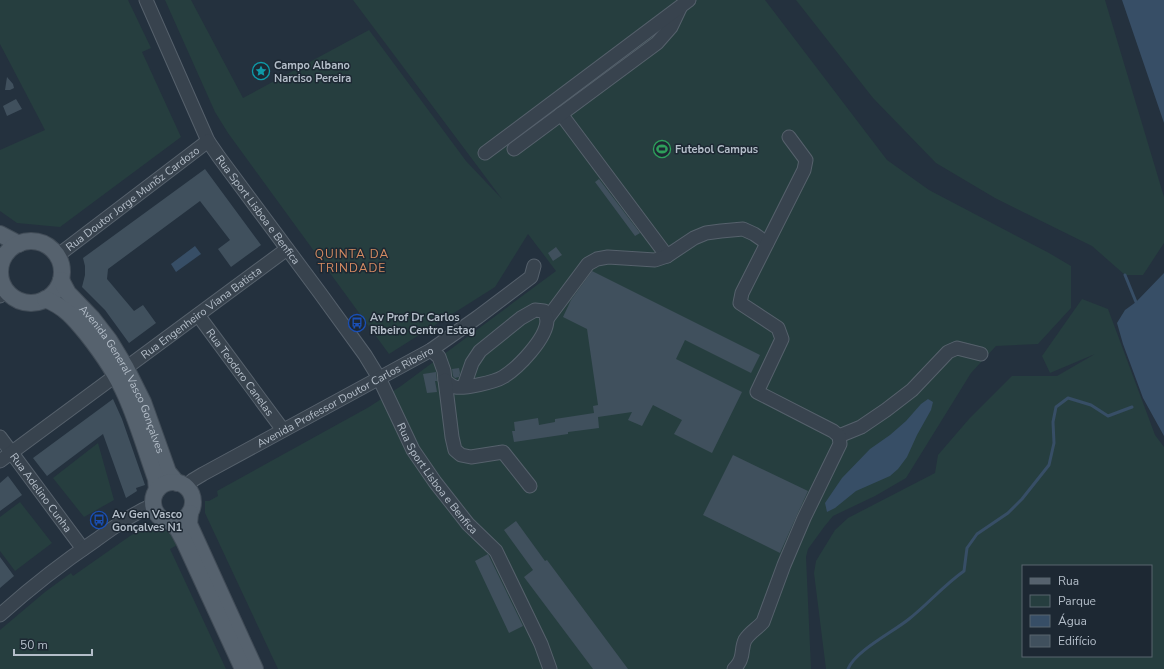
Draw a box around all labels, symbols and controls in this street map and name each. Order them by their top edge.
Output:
place label: Campo Albano Narciso Pereira [274,58,351,86]
place icon: Campo Albano Narciso Pereira [251,61,271,81]
sports icon: Futebol Campus [652,139,672,159]
place label: Futebol Campus [675,142,758,157]
street label: Rua Doutor Jorge Munõz Cardozo [63,143,203,255]
street label: Rua Sport Lisboa e Benfica [212,152,303,268]
district label: QUINTA DA TRINDADE [315,246,389,276]
street label: Rua Engenheiro Viana Batista [138,263,265,362]
street label: Avenida General Vasco Gonçalves [76,302,168,456]
place label: Av Prof Dr Carlos Ribeiro Centro Estag [370,310,475,338]
bus stop icon: Av Prof Dr Carlos Ribeiro Centro Estag [347,313,367,333]
street label: Rua Teodoro Canelas [203,326,277,419]
street label: Avenida Professor Doutor Carlos Ribeiro [254,343,436,451]
street label: Rua Sport Lisboa e Benfica [393,420,481,538]
street label: Rua Adelino Cunha [6,450,75,536]
place label: Av Gen Vasco Gonçalves N1 [112,507,182,535]
bus stop icon: Av Gen Vasco Gonçalves N1 [89,510,109,530]
legend [1022,565,1152,657]
text: Rua [1058,573,1079,589]
text: Parque [1058,593,1096,609]
text: Água [1058,613,1087,629]
scale bar [14,631,92,657]
text: Edifício [1058,633,1097,649]
text: 50 m [20,637,48,653]

